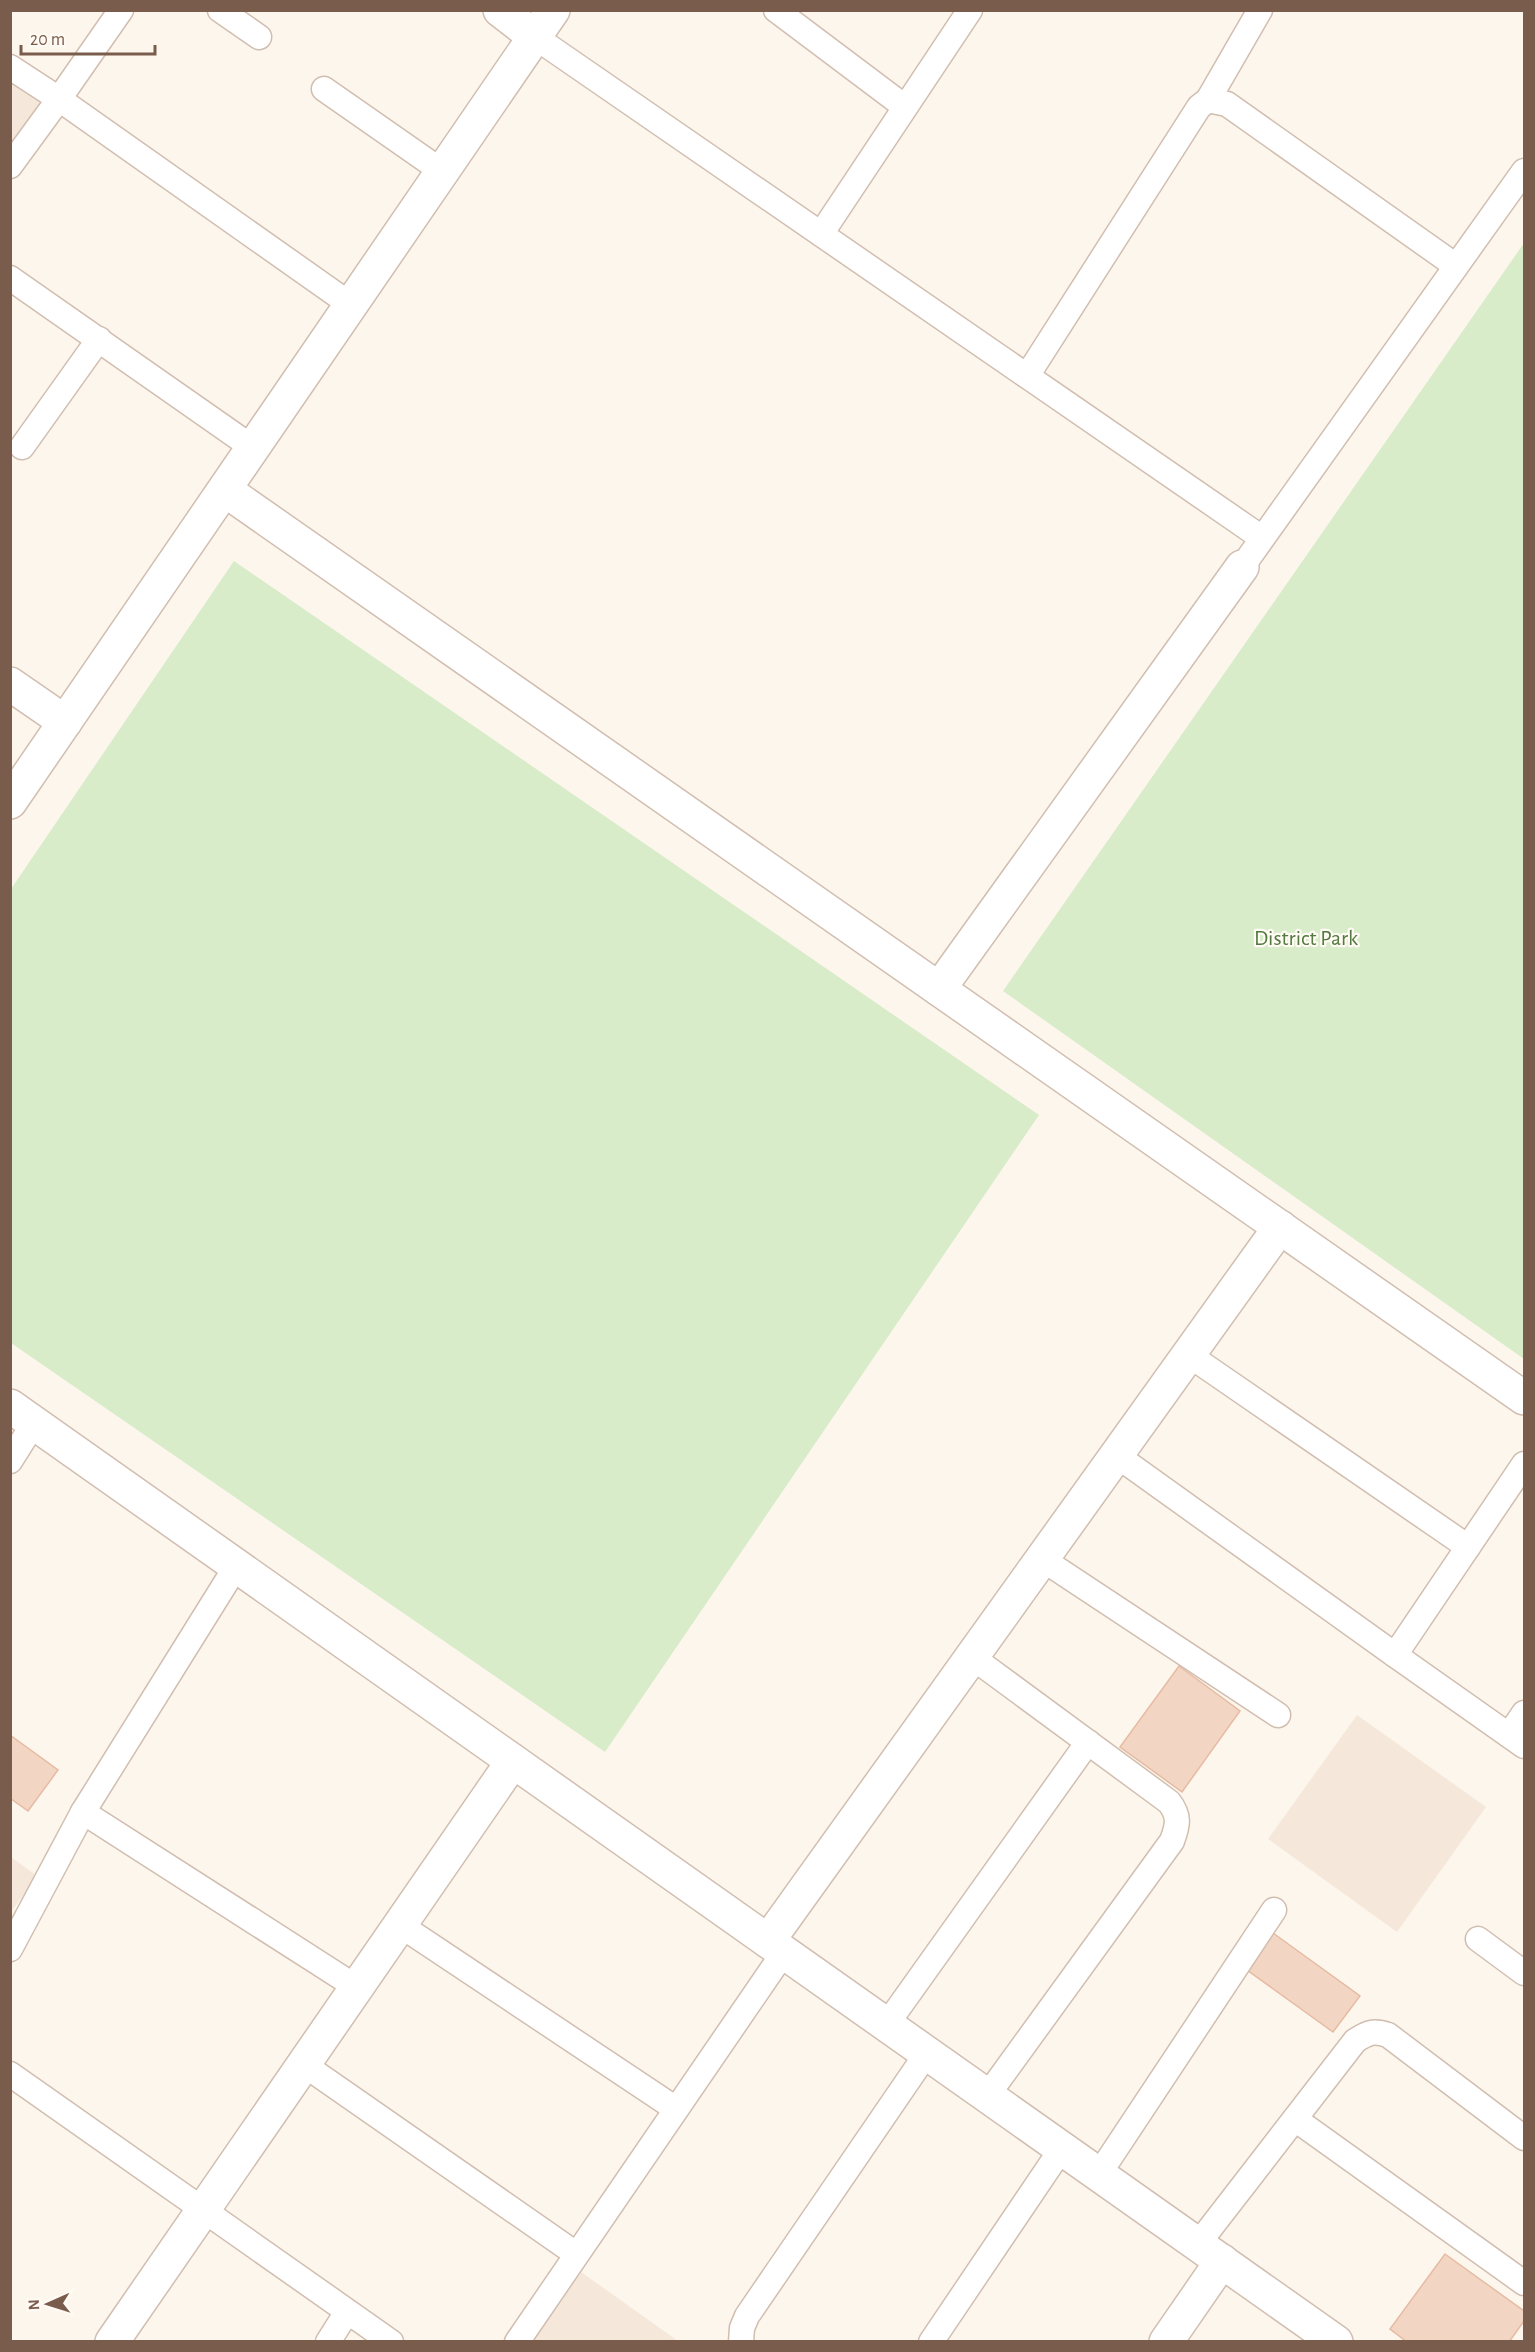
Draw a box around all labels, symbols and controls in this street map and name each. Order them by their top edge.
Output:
scale bar [21,18,154,56]
text: 20 m [30,31,65,49]
park label: District Park [1254,927,1358,949]
north arrow [18,2274,78,2334]
text: N [26,2299,42,2311]

